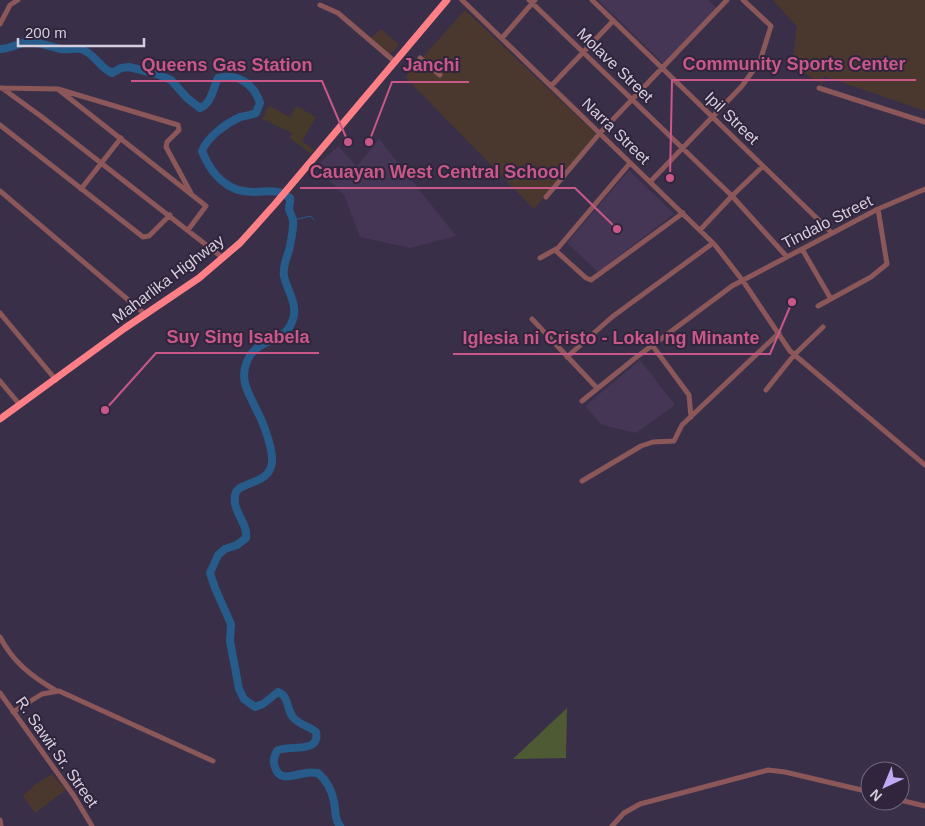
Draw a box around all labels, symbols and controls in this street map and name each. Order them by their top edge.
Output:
scale bar [18,15,144,47]
text: 200 m [25,24,67,41]
street label: Molave Street [574,25,657,106]
callout: Community Sports Center [672,47,916,80]
callout: Queens Gas Station [131,48,322,81]
callout: Janchi [392,49,469,82]
text: Community Sports Center [682,54,906,74]
text: Queens Gas Station [141,55,313,75]
text: Janchi [402,55,460,75]
street label: Ipil Street [702,88,763,148]
street label: Narra Street [579,95,654,168]
callout: Cauayan West Central School [300,155,575,188]
text: Cauayan West Central School [310,162,564,182]
street label: Tindalo Street [779,192,875,252]
street label: Maharlika Highway [109,232,227,326]
callout: Suy Sing Isabela [156,320,319,353]
callout: Iglesia ni Cristo - Lokal ng Minante [453,321,770,354]
text: Suy Sing Isabela [166,327,311,347]
text: Iglesia ni Cristo - Lokal ng Minante [462,328,760,348]
street label: R. Sawit Sr. Street [13,694,102,811]
north arrow [860,761,910,811]
text: N [867,786,885,805]

